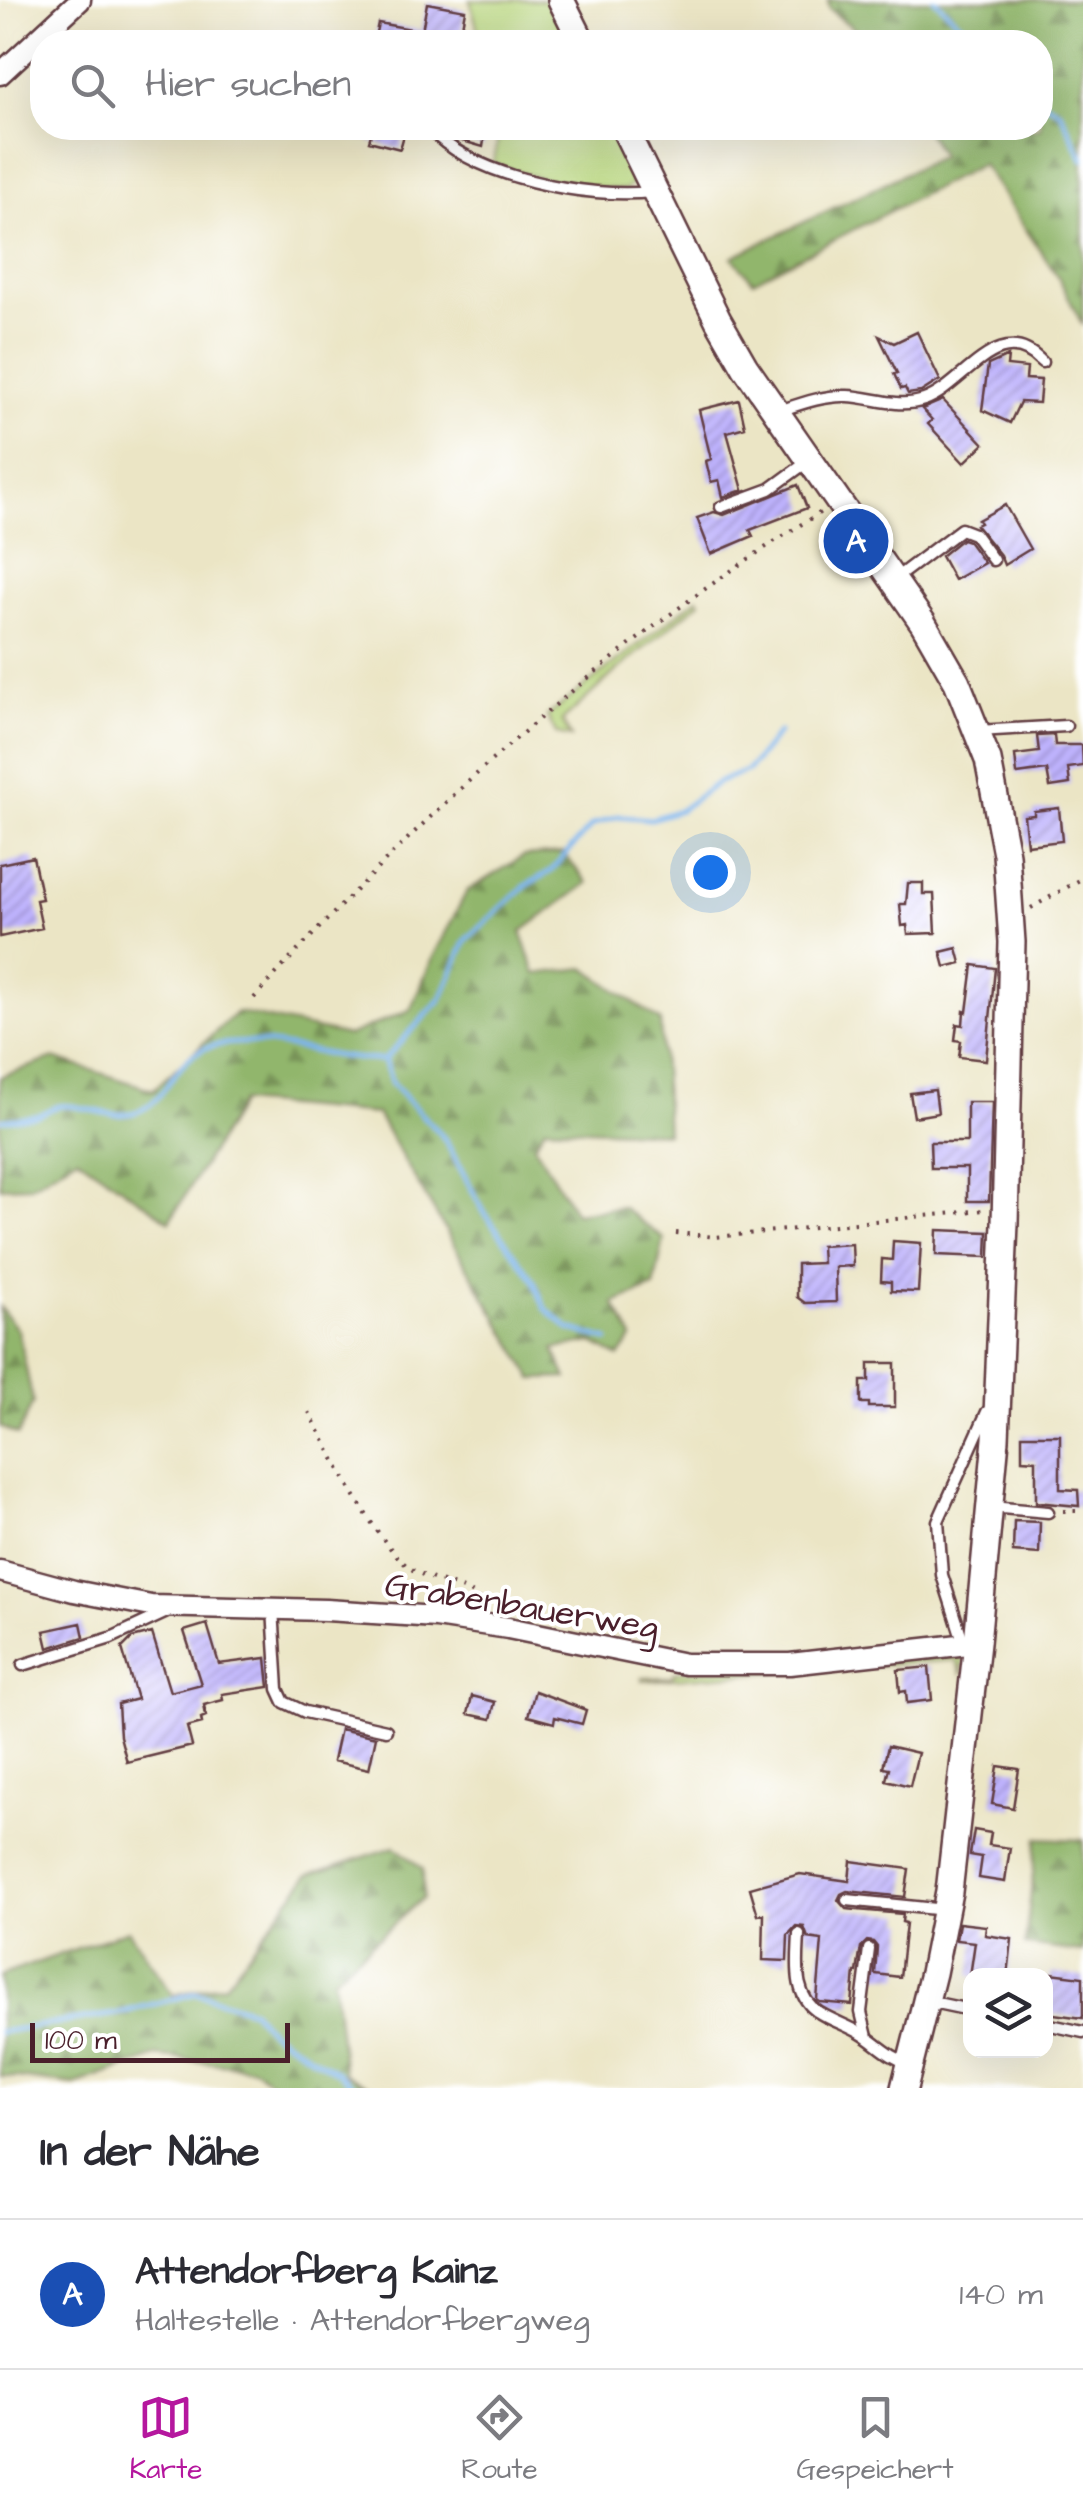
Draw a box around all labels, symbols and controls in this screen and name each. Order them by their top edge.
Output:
search box [30,30,1053,140]
icon: search [65,58,120,113]
text: Hier suchen [145,59,351,111]
pin: A [824,504,888,578]
your location [685,847,736,898]
street label: Grabenbauerweg [381,1561,662,1654]
map controls [963,1968,1053,2058]
button: layers [963,1968,1053,2058]
scale bar [30,2018,290,2062]
text: 100 m [45,2021,117,2060]
text: In der Nähe [40,2124,260,2182]
text: Attendorfberg Kainz [135,2246,498,2298]
text: A [62,2272,83,2317]
text: 140 m [959,2272,1043,2317]
text: Haltestelle · Attendorfbergweg [135,2298,590,2343]
tab: Karte [129,2390,203,2489]
tab: Route [461,2390,538,2489]
tab: Gespeichert [797,2390,954,2489]

